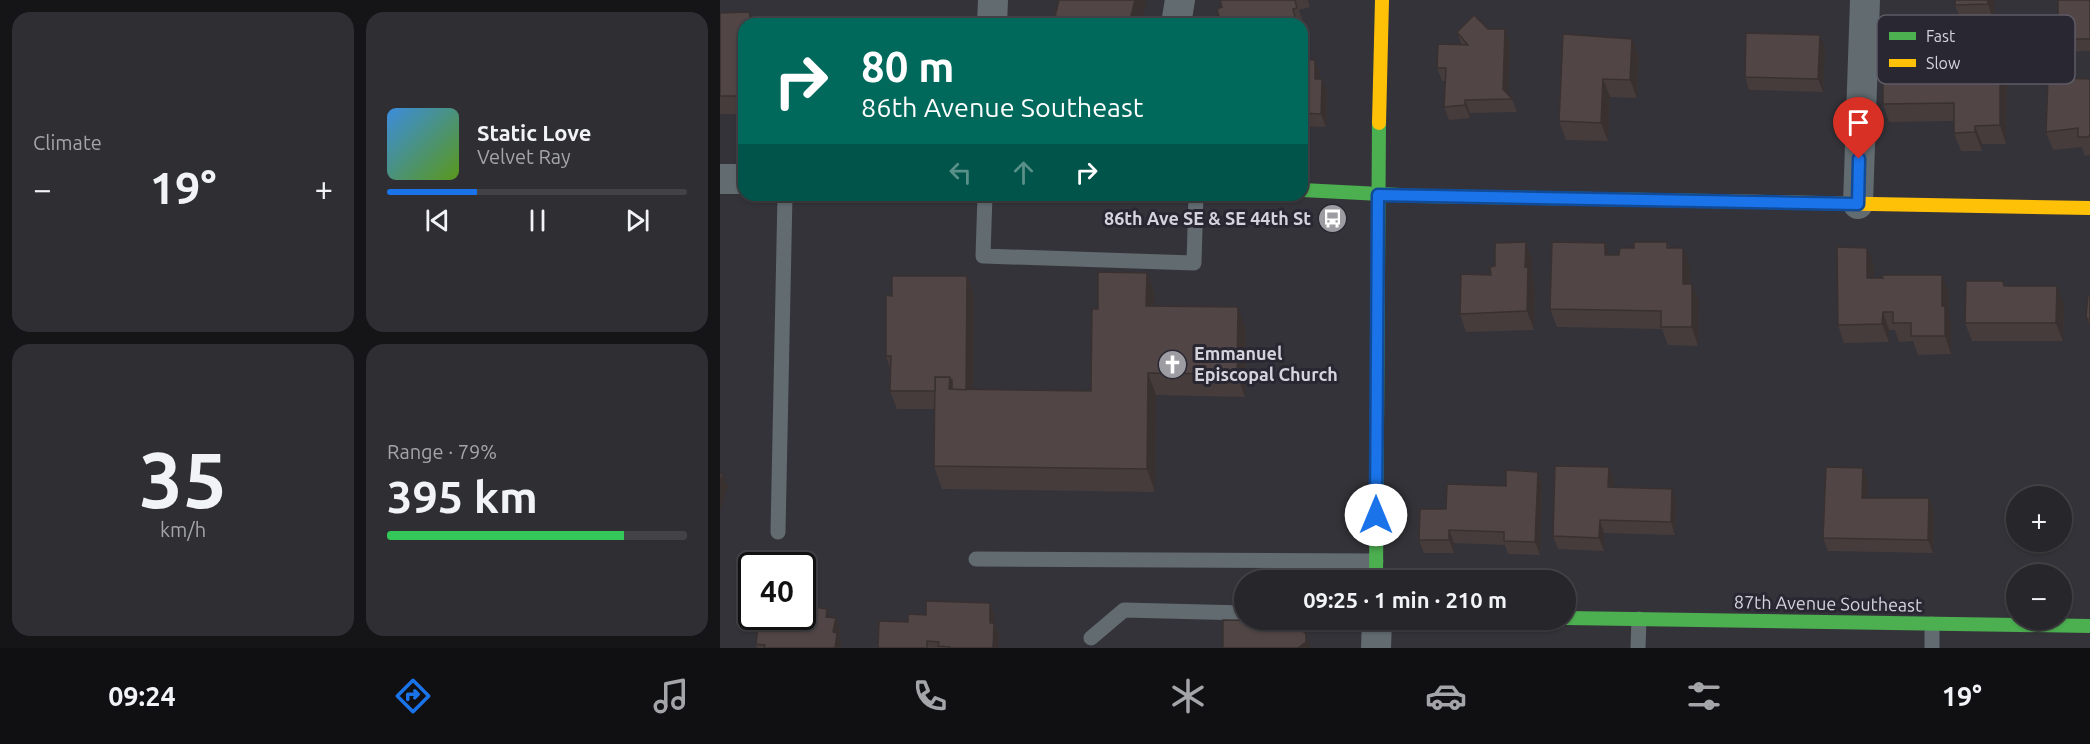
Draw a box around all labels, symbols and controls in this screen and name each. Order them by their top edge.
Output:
legend [1877,15,2075,84]
text: Fast [1926,27,1956,45]
icon: right [762,42,840,120]
text: 80 m [861,43,955,90]
text: Slow [1926,54,1961,72]
text: 86th Avenue Southeast [861,92,1143,122]
pin [1833,97,1884,159]
icon: arrive [1842,106,1875,139]
text: Static Love [477,120,592,145]
text: Climate [33,131,102,154]
text: Velvet Ray [477,145,571,168]
icon: left [944,156,977,189]
icon: ahead [1007,156,1040,189]
icon: right [1070,156,1103,189]
text: 19° [150,162,216,213]
text: − [33,170,52,207]
text: + [314,170,333,207]
bus stop icon: 86th Ave SE & SE 44th St [1316,203,1348,235]
icon: previous [421,204,454,237]
icon: pause [521,204,554,237]
icon: next [621,204,654,237]
place label: 86th Ave SE & SE 44th St [1104,208,1311,228]
place label: Emmanuel Episcopal Church [1194,343,1338,384]
church icon: Emmanuel Episcopal Church [1157,348,1189,380]
text: 35 [139,435,227,523]
text: Range · 79% [387,440,497,463]
text: 395 km [387,471,538,522]
position arrow [1344,483,1408,547]
map controls [2006,486,2072,630]
button: + [2006,486,2072,552]
text: km/h [160,518,206,541]
speed limit sign: 40 [738,552,816,630]
button: − [2006,564,2072,630]
text: 09:25 · 1 min · 210 m [1303,587,1507,612]
street label: 87th Avenue Southeast [1734,591,1922,615]
icon: directions [392,675,434,717]
icon: music [650,675,692,717]
icon: phone [909,675,951,717]
icon: climate [1167,675,1209,717]
icon: car [1425,675,1467,717]
icon: filters [1683,675,1725,717]
text: 09:24 [108,681,176,711]
text: 19° [1942,681,1982,711]

